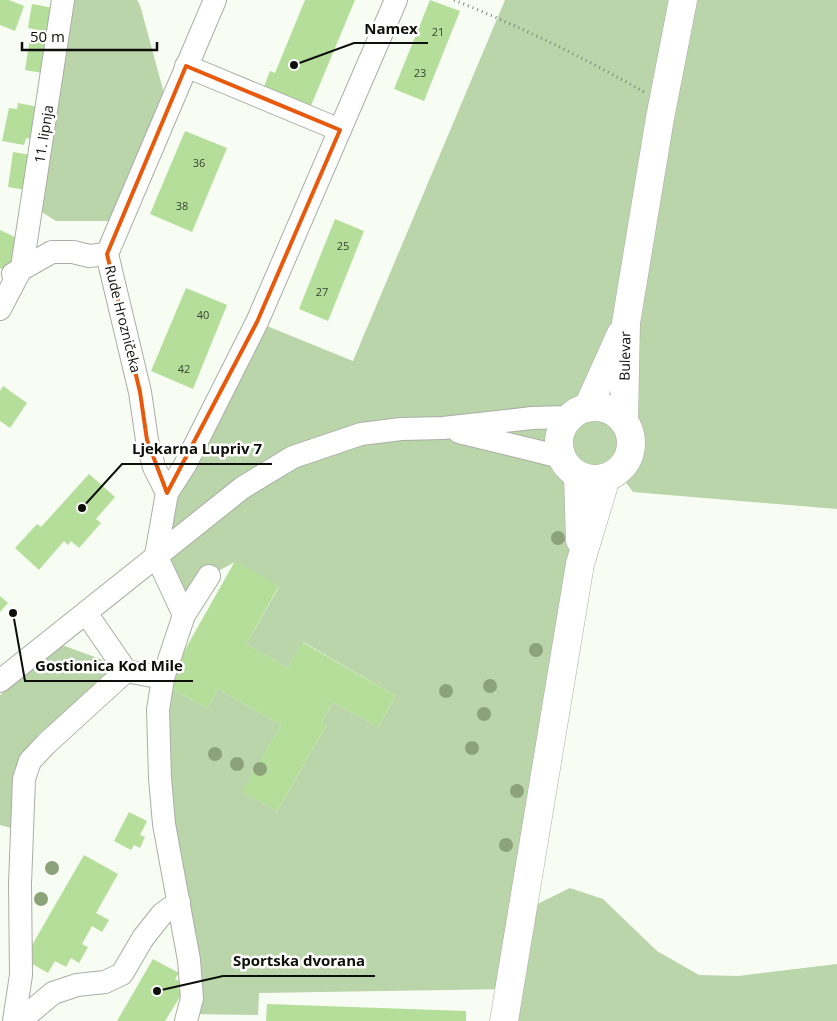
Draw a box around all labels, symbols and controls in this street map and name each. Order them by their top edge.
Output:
callout: Namex [354,13,428,43]
text: Namex [364,18,418,38]
scale bar [22,20,158,52]
house number: 21 [432,24,444,39]
text: 50 m [30,26,65,46]
house number: 23 [414,65,426,80]
street label: 11. lipnja [30,103,57,164]
house number: 36 [193,155,205,170]
house number: 38 [176,198,188,213]
house number: 25 [337,238,349,253]
street label: Rude Hrozničeka [101,263,146,375]
house number: 27 [316,284,328,299]
house number: 40 [197,307,209,322]
street label: Bulevar [615,331,634,381]
house number: 42 [178,361,190,376]
callout: Ljekarna Lupriv 7 [122,434,272,464]
text: Ljekarna Lupriv 7 [132,438,262,458]
callout: Gostionica Kod Mile [25,651,193,681]
text: Gostionica Kod Mile [35,655,183,675]
callout: Sportska dvorana [223,946,375,976]
text: Sportska dvorana [233,950,365,970]

